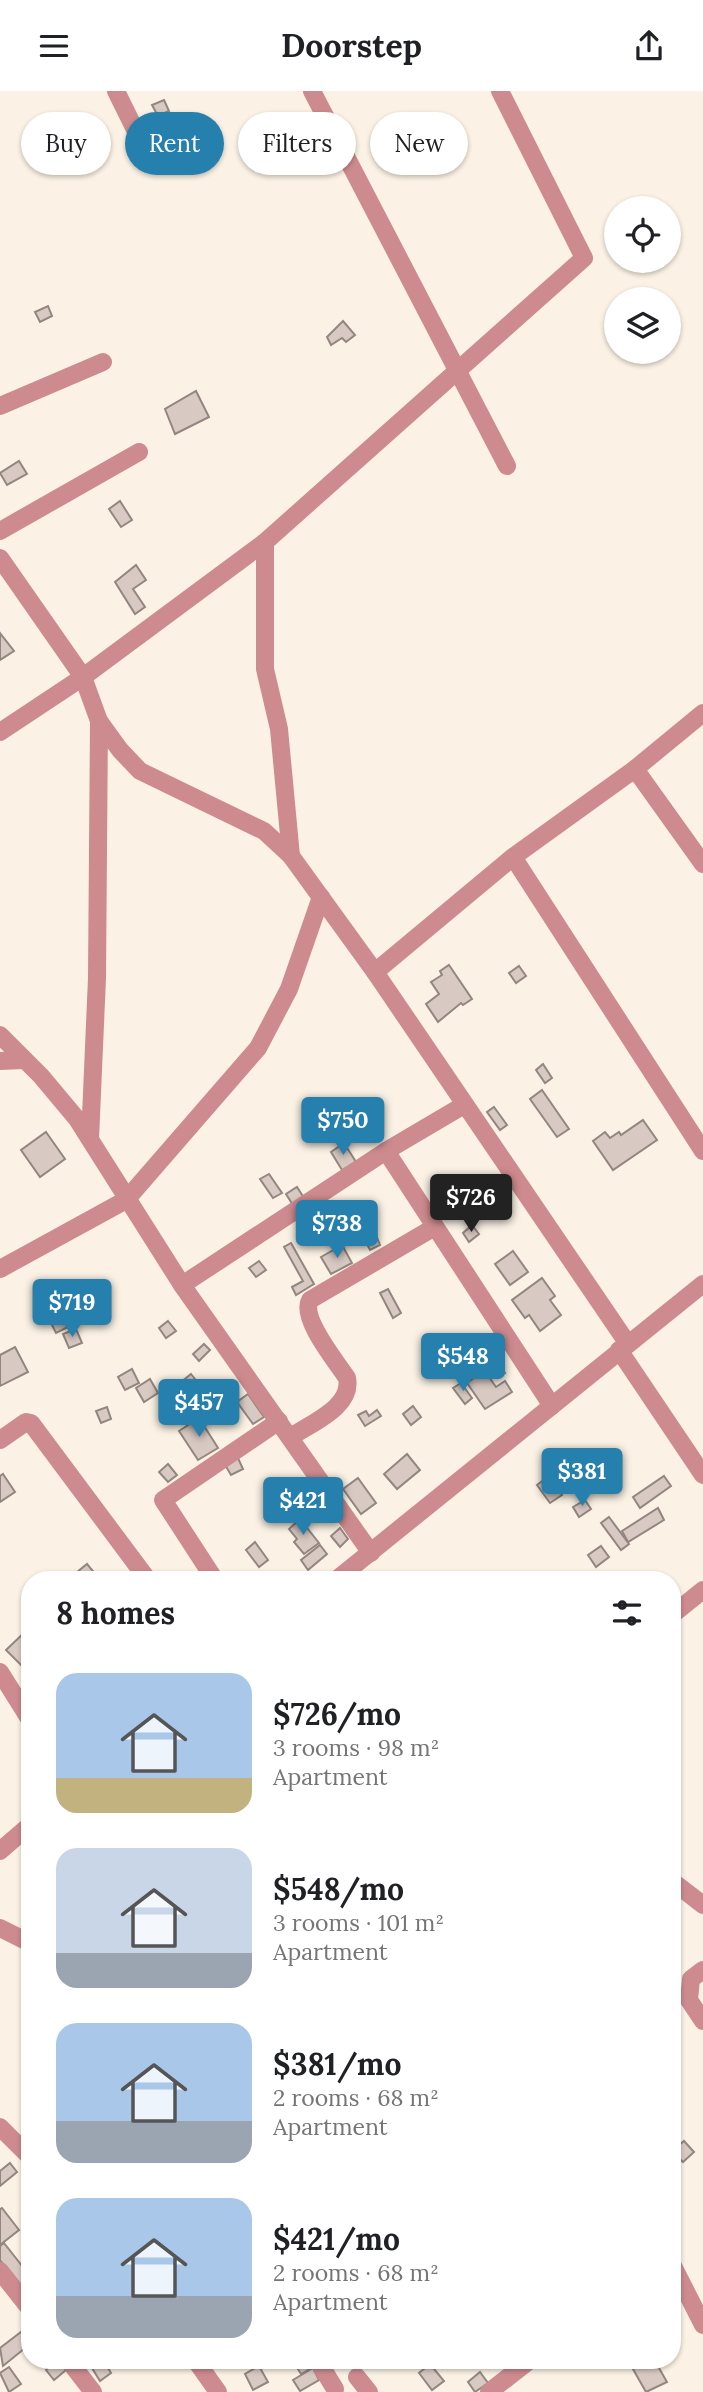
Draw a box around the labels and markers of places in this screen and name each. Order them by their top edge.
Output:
pin: $750 [302,1097,384,1157]
pin: $726 [430,1175,512,1234]
pin: $738 [296,1201,378,1260]
pin: $719 [31,1279,113,1339]
pin: $548 [422,1333,504,1393]
pin: $457 [158,1379,240,1439]
pin: $381 [541,1449,623,1508]
pin: $421 [262,1477,344,1537]

